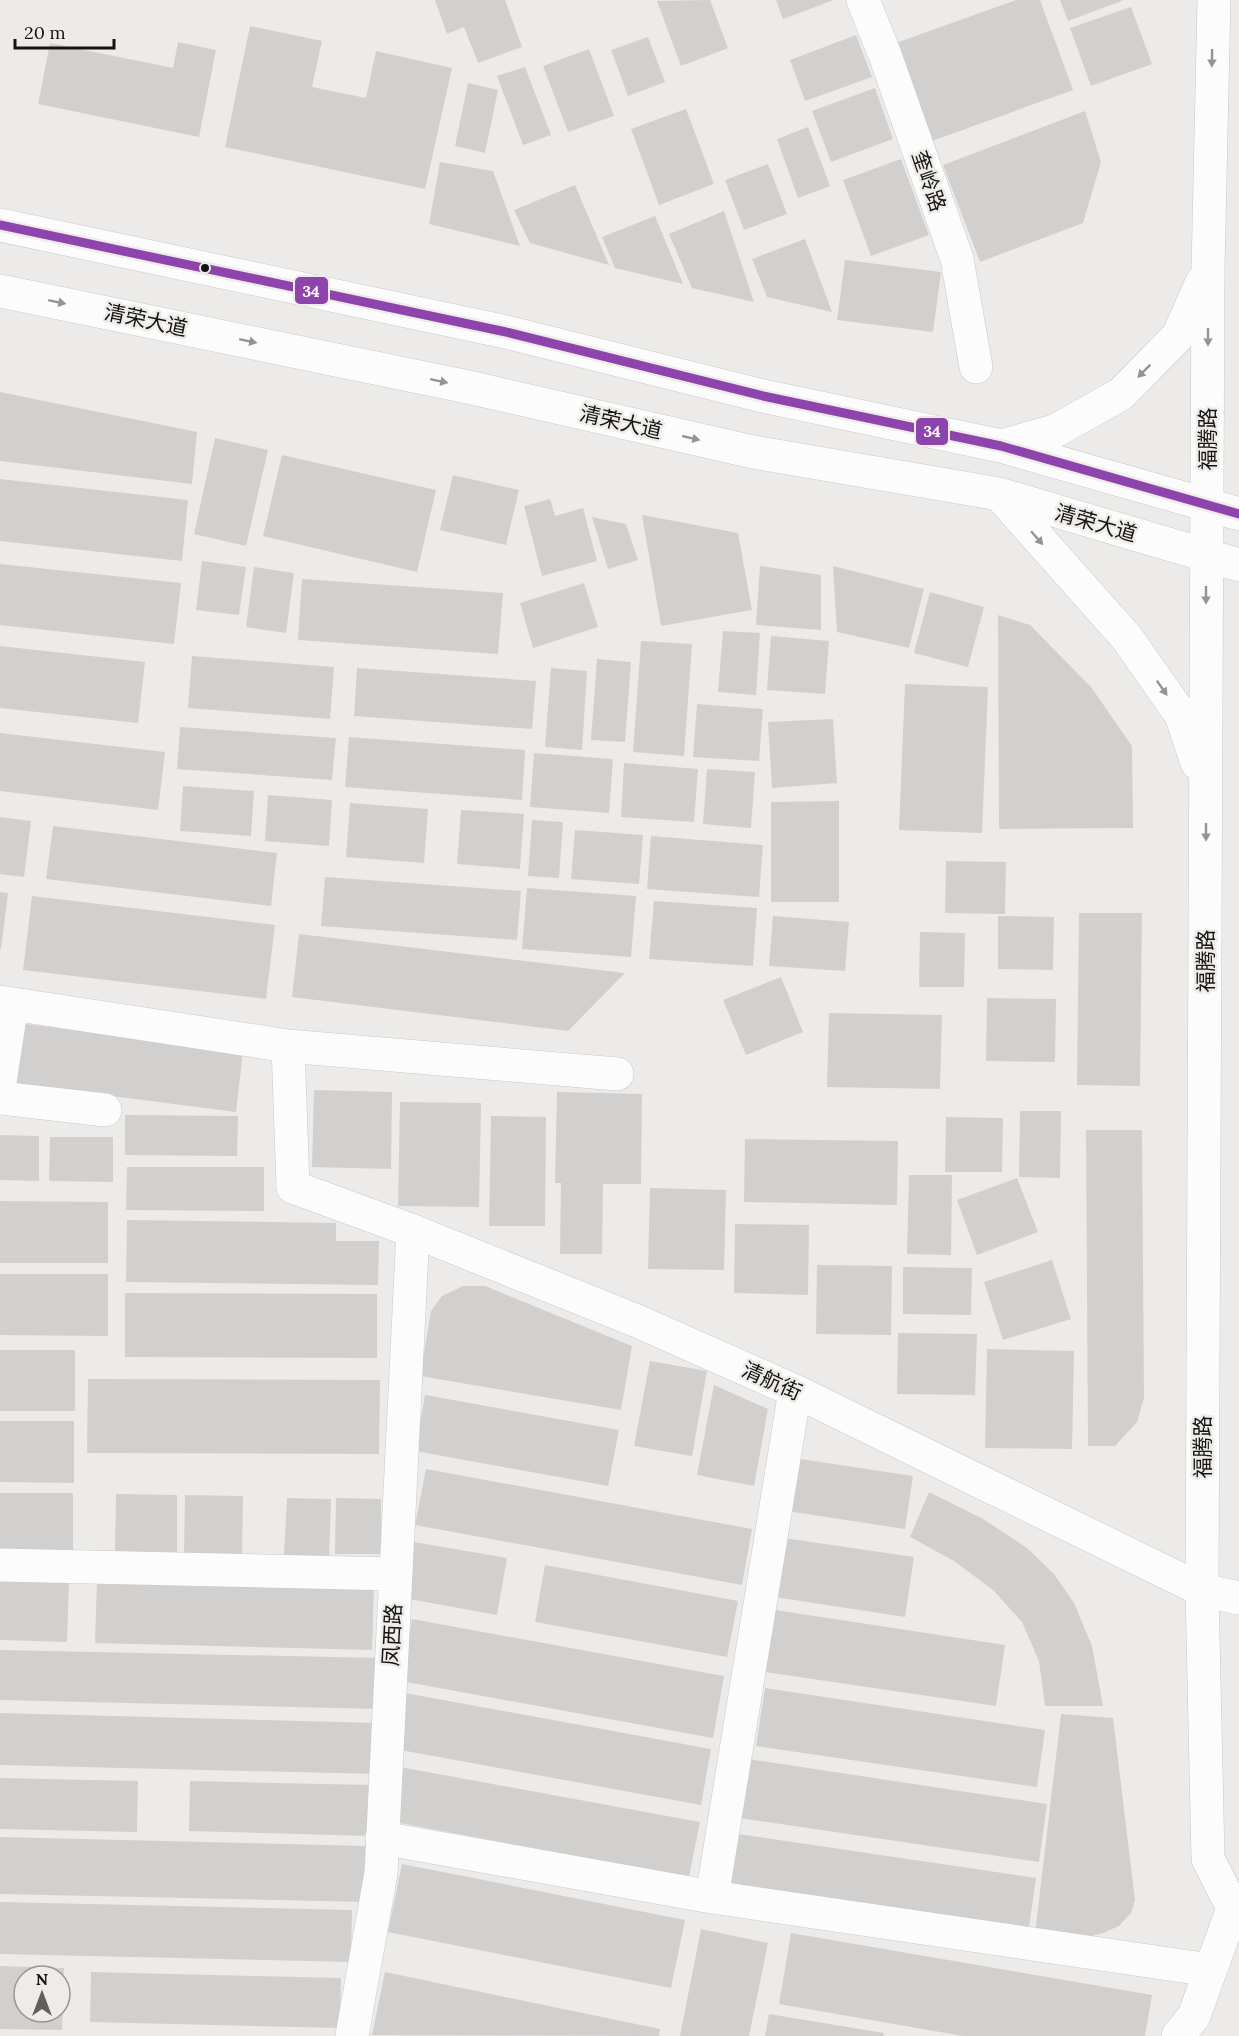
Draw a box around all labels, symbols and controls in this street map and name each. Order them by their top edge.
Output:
scale bar [15,12,114,50]
text: 20 m [24,21,66,44]
one-way arrow [1208,49,1217,68]
street label: 奎岭路 [906,147,952,215]
unlabelled marker [199,262,211,274]
line badge: 34 [294,276,329,305]
text: 34 [302,281,320,301]
one-way arrow [48,298,67,307]
street label: 清荣大道 [102,298,190,342]
one-way arrow [1203,328,1213,347]
one-way arrow [239,337,258,347]
one-way arrow [1138,363,1152,377]
one-way arrow [430,377,449,386]
street label: 清荣大道 [577,399,665,445]
street label: 福腾路 [1194,408,1221,471]
line badge: 34 [915,417,949,446]
text: 34 [923,421,941,441]
one-way arrow [682,433,700,443]
street label: 清荣大道 [1052,498,1140,548]
one-way arrow [1030,530,1043,545]
one-way arrow [1201,586,1211,605]
one-way arrow [1156,679,1168,695]
one-way arrow [1201,823,1211,842]
street label: 福腾路 [1192,930,1219,993]
street label: 清航街 [738,1356,806,1406]
street label: 福腾路 [1189,1416,1216,1479]
street label: 凤西路 [377,1603,407,1667]
north arrow [12,1964,72,2024]
text: N [36,1969,48,1989]

